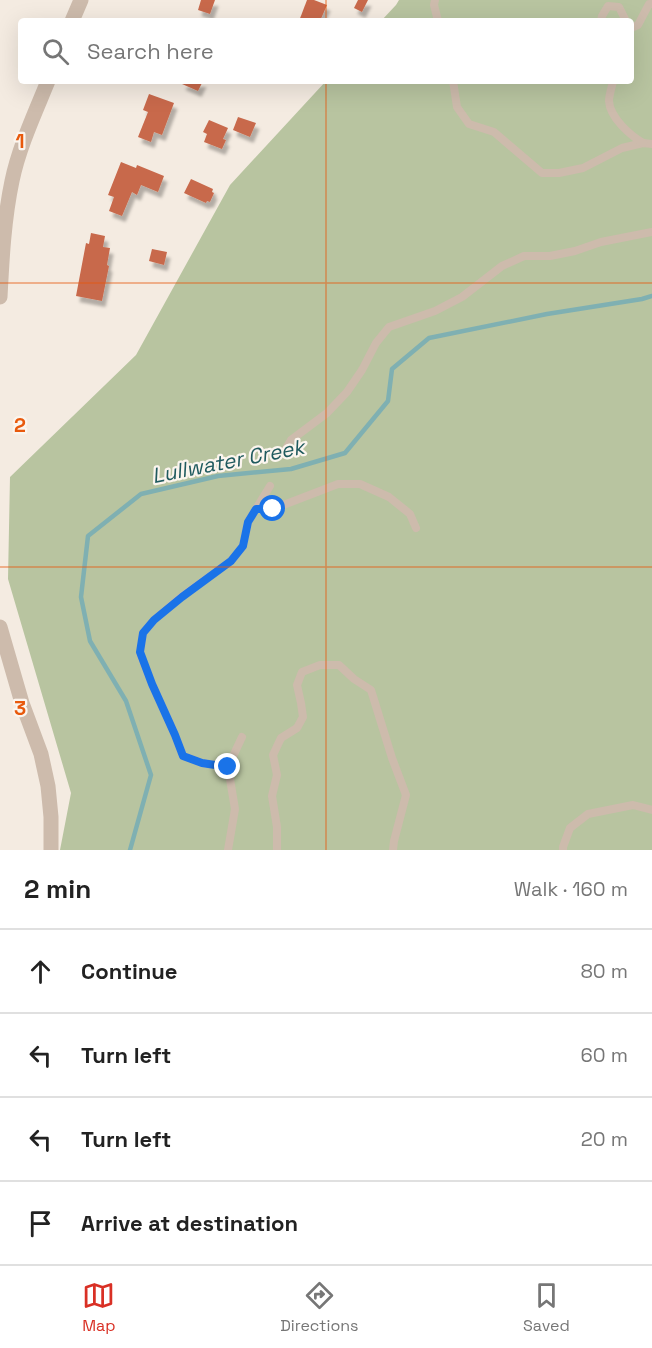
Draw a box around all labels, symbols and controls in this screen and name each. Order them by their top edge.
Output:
search box [18,18,634,84]
icon: search [39,35,72,68]
text: Search here [87,37,214,65]
text: 1 [15,128,25,154]
text: 2 [14,412,26,438]
water label: Lullwater Creek [149,432,309,489]
route start [259,495,285,521]
text: 3 [14,695,26,721]
route end [214,753,240,779]
text: 2 min [24,872,91,906]
text: Walk · 160 m [514,876,628,902]
icon: ahead [24,955,57,988]
text: Continue [81,957,177,985]
text: 80 m [580,958,628,984]
icon: left [24,1039,57,1072]
text: Turn left [81,1041,171,1069]
text: 60 m [581,1042,628,1068]
icon: left [24,1123,57,1156]
text: Turn left [81,1125,171,1153]
text: 20 m [581,1126,628,1152]
icon: arrive [24,1207,57,1240]
text: Arrive at destination [81,1209,298,1237]
tab: Map [82,1279,116,1336]
tab: Directions [280,1279,359,1336]
tab: Saved [523,1279,570,1336]

